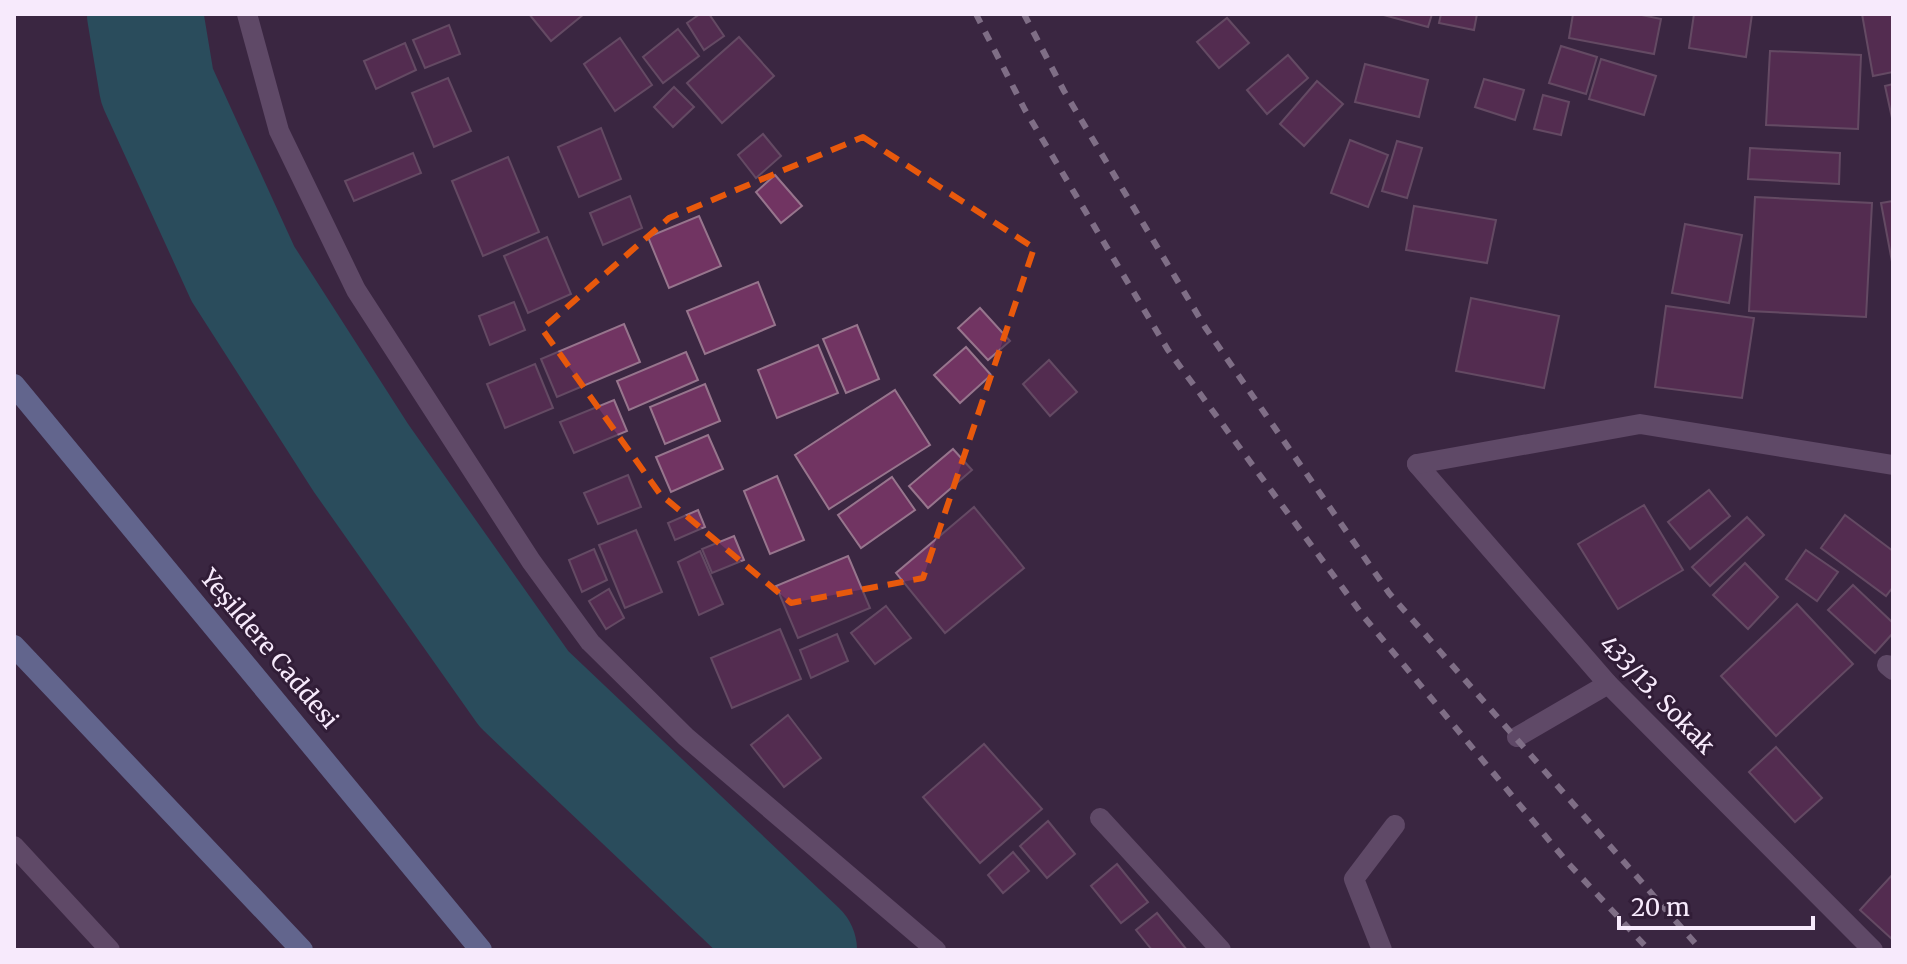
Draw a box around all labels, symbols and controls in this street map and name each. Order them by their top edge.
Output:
street label: Yeşildere Caddesi [193,562,345,735]
street label: 433/13. Sokak [1593,629,1722,761]
scale bar [1619,880,1813,930]
text: 20 m [1631,892,1690,923]

